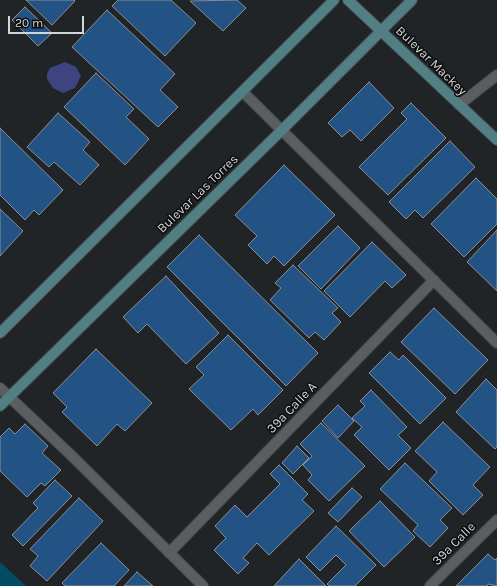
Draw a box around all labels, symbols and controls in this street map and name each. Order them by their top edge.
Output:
scale bar [10,8,86,34]
text: 20 m [15,16,43,30]
street label: Bulevar Mackey [392,23,470,99]
street label: Bulevar Las Torres [154,151,242,237]
street label: 39a Calle A [264,379,320,437]
street label: 39a Calle [429,519,479,569]

